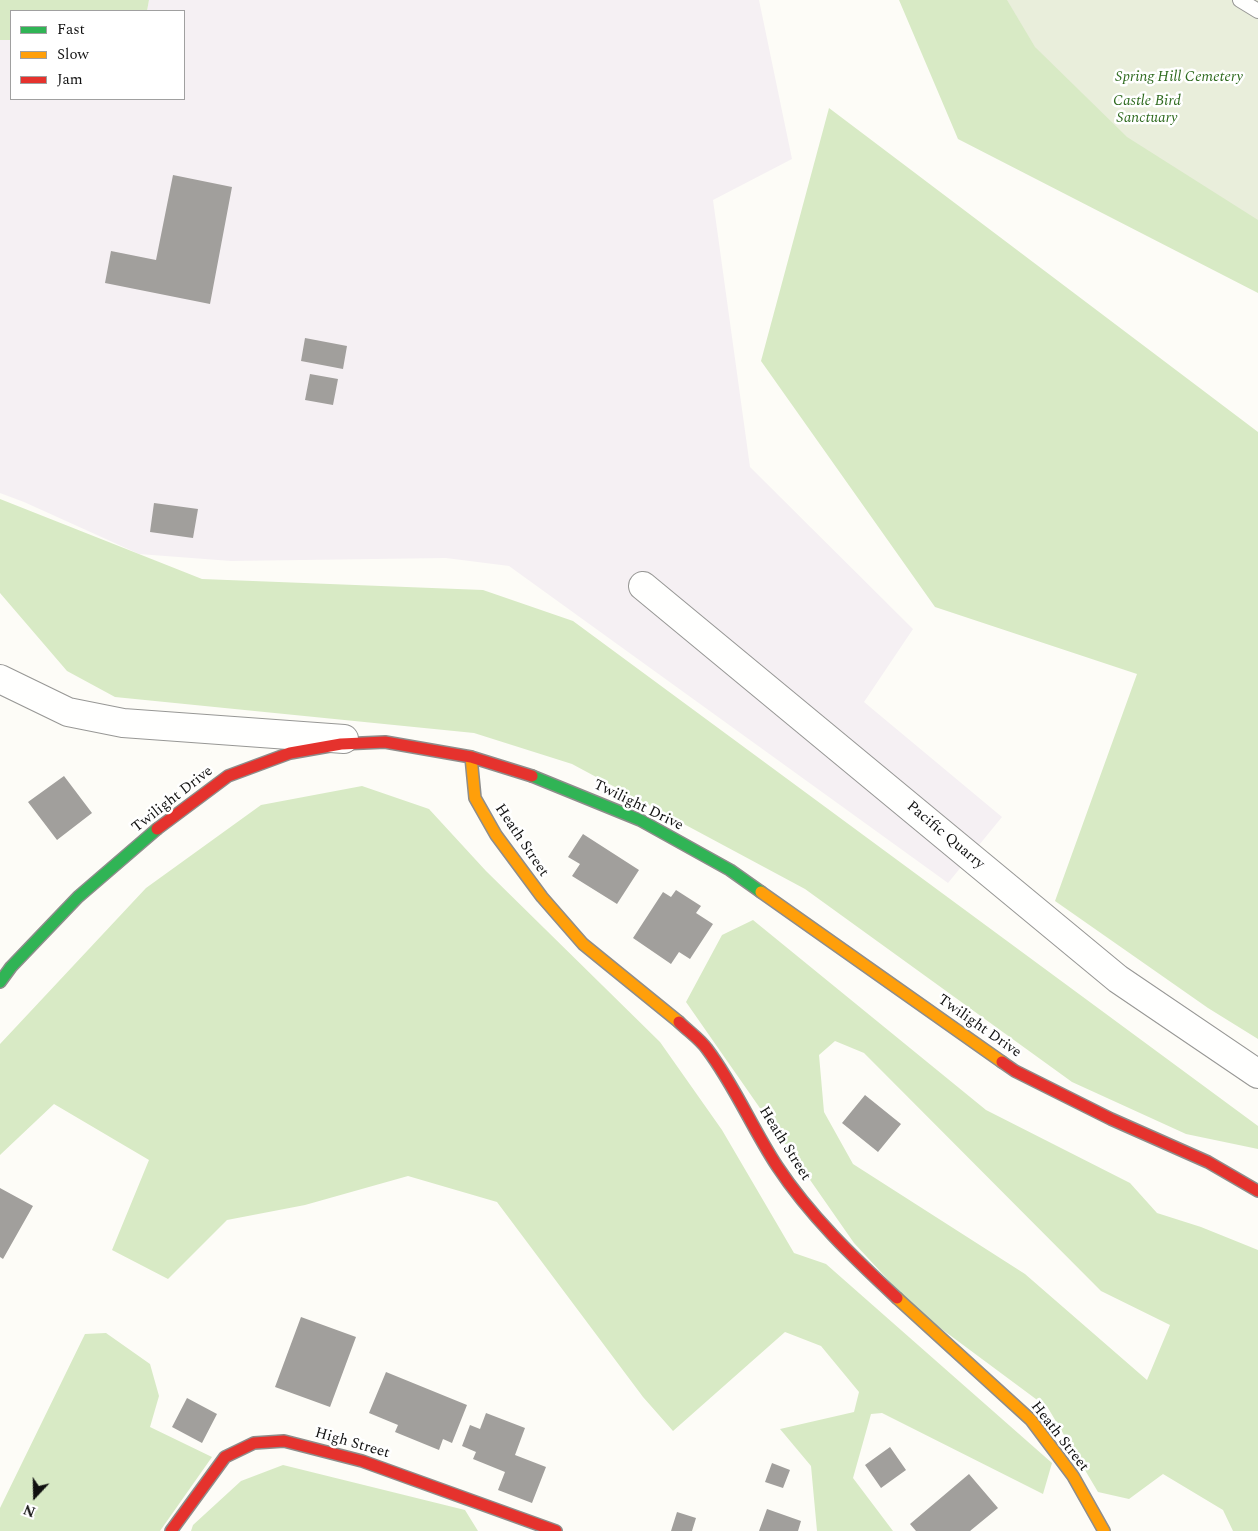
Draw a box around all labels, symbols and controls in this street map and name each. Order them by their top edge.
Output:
legend [10,10,185,100]
text: Fast [57,18,85,41]
text: Slow [57,43,89,66]
text: Jam [57,68,83,91]
park label: Spring Hill Cemetery [1115,69,1243,87]
park label: Castle Bird Sanctuary [1113,93,1181,128]
street label: Twilight Drive [129,763,217,837]
street label: Twilight Drive [590,776,686,836]
street label: Pacific Quarry [902,798,988,874]
street label: Heath Street [490,801,552,881]
street label: Twilight Drive [934,992,1024,1062]
street label: Heath Street [754,1104,814,1184]
street label: Heath Street [1026,1398,1092,1476]
street label: High Street [313,1425,391,1463]
north arrow [10,1471,60,1521]
text: N [20,1499,39,1522]

